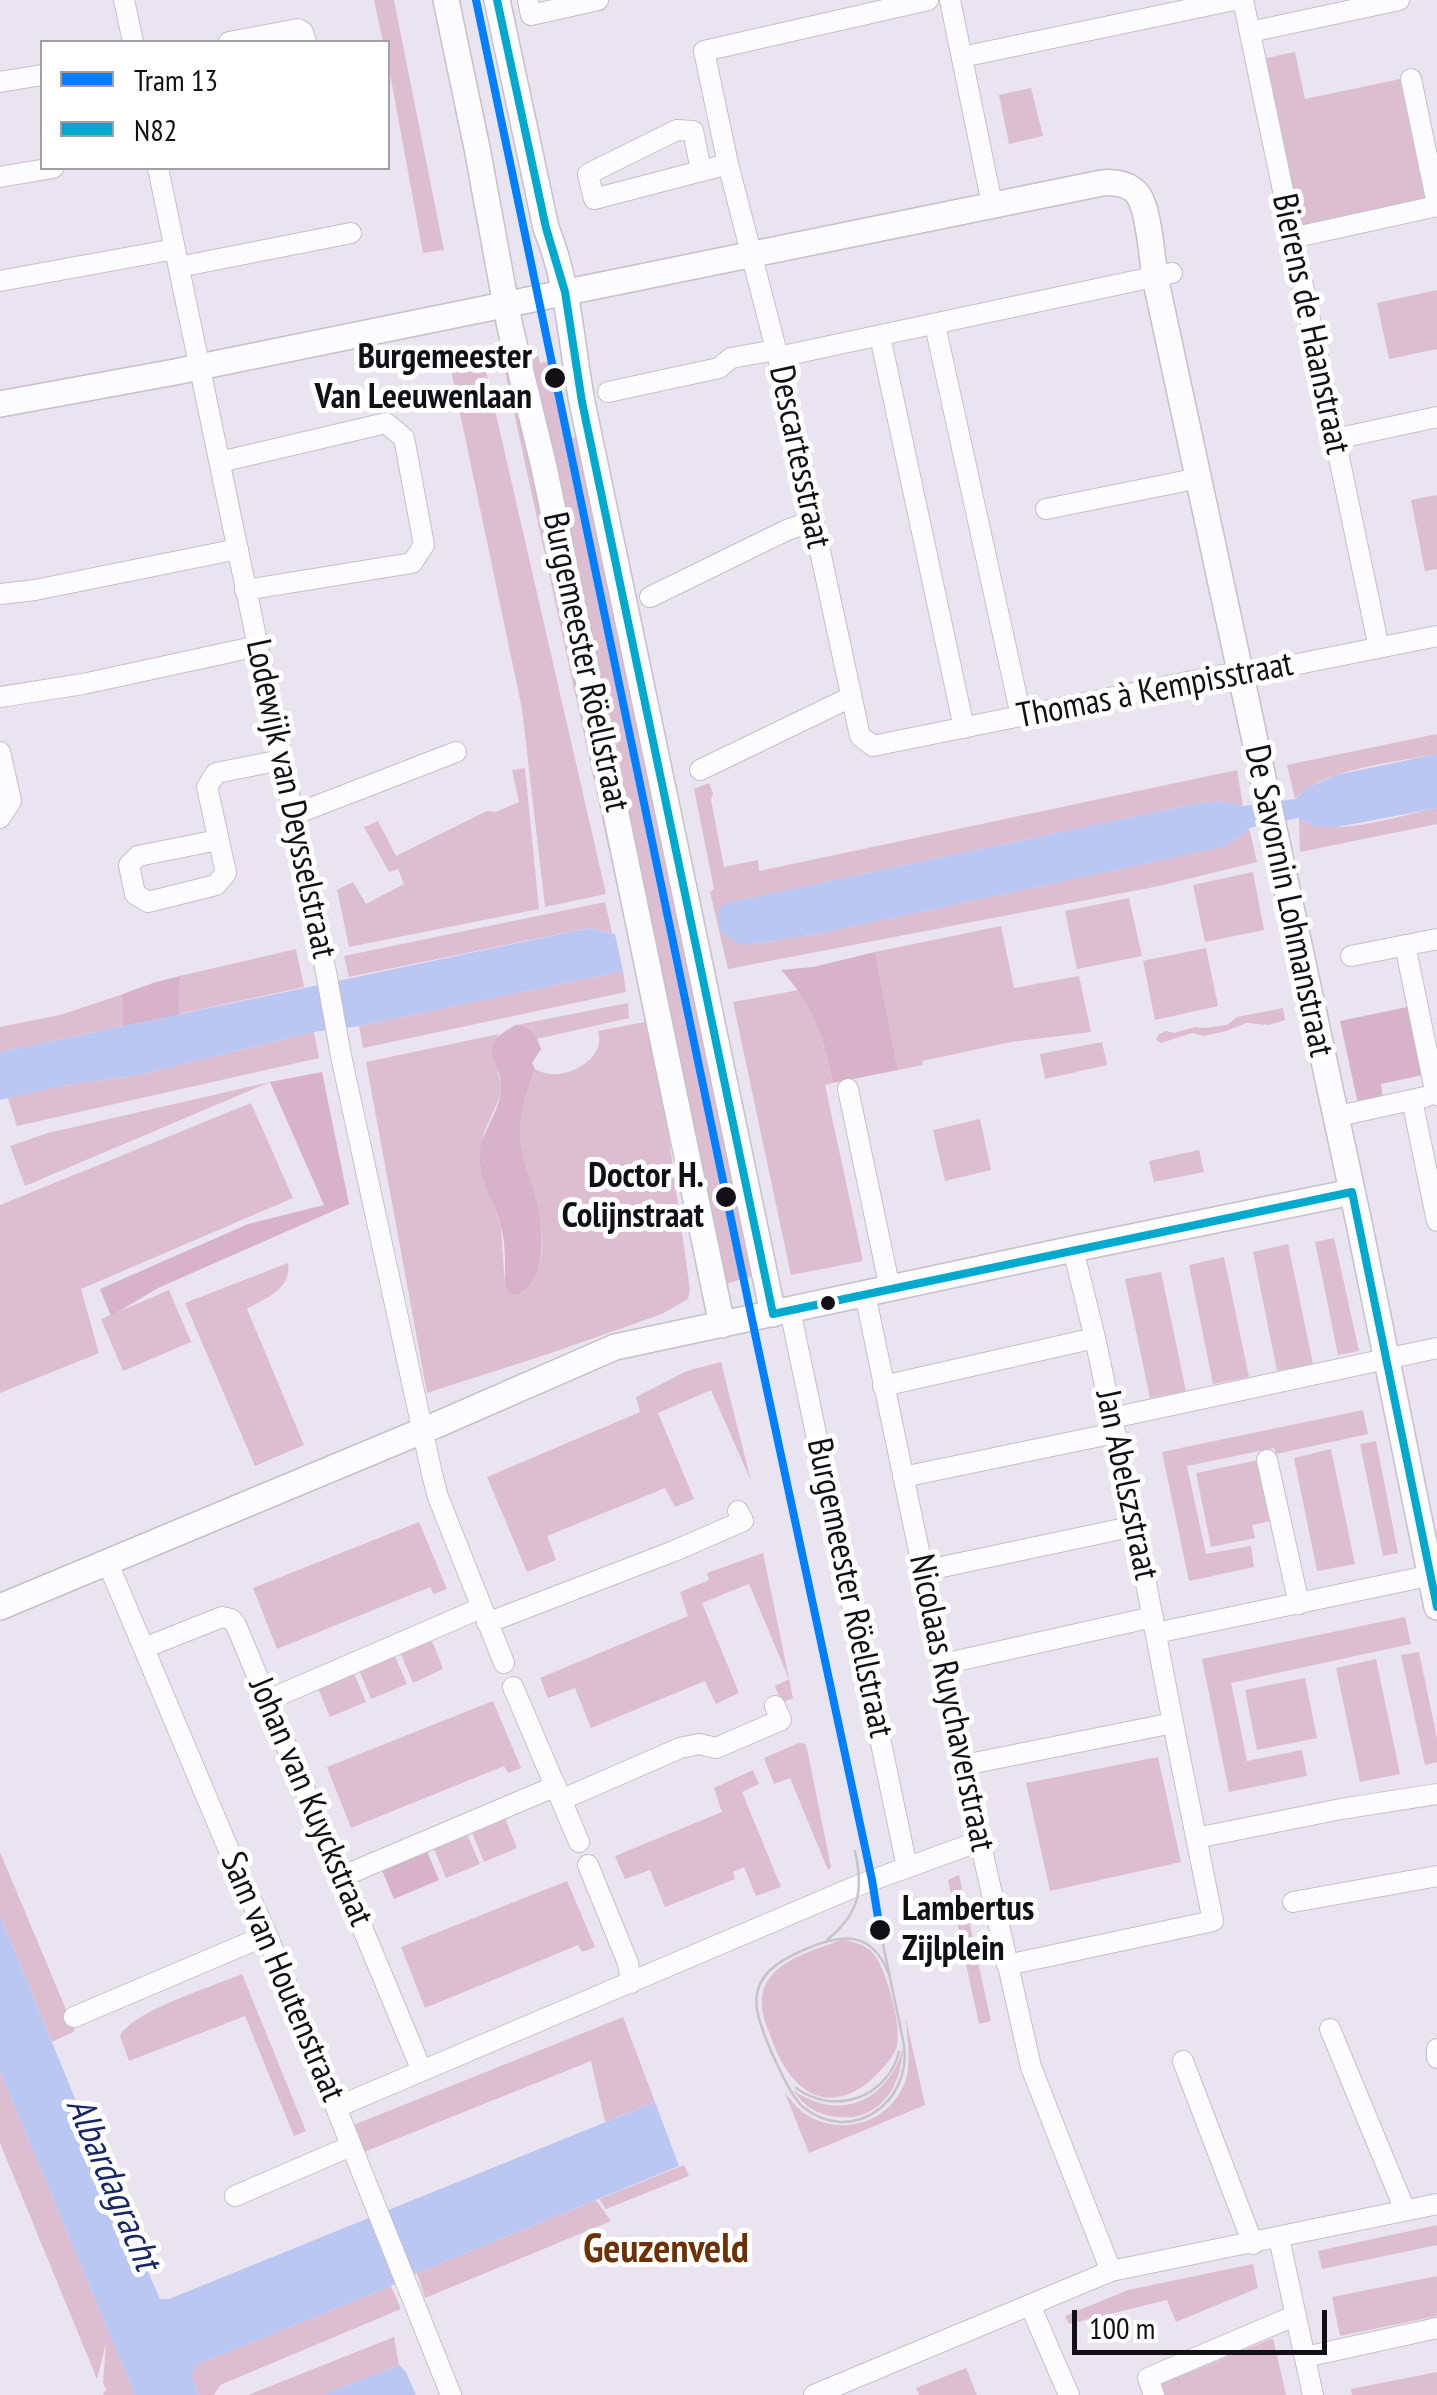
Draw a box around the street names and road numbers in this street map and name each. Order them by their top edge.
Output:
street label: Bierens de Haanstraat [1262,190,1358,458]
street label: Descartesstraat [759,362,839,552]
street label: Burgemeester Röellstraat [533,509,637,815]
street label: Lodewijk van Deysselstraat [236,636,344,962]
street label: Thomas à Kempisstraat [1014,644,1296,738]
street label: De Savornin Lohmanstraat [1234,741,1342,1061]
street label: Jan Abelszstraat [1085,1386,1167,1584]
street label: Burgemeester Röellstraat [797,1435,901,1741]
street label: Nicolaas Ruychaverstraat [899,1551,1003,1855]
street label: Johan van Kuyckstraat [239,1672,381,1932]
street label: Sam van Houtenstraat [211,1846,353,2108]

